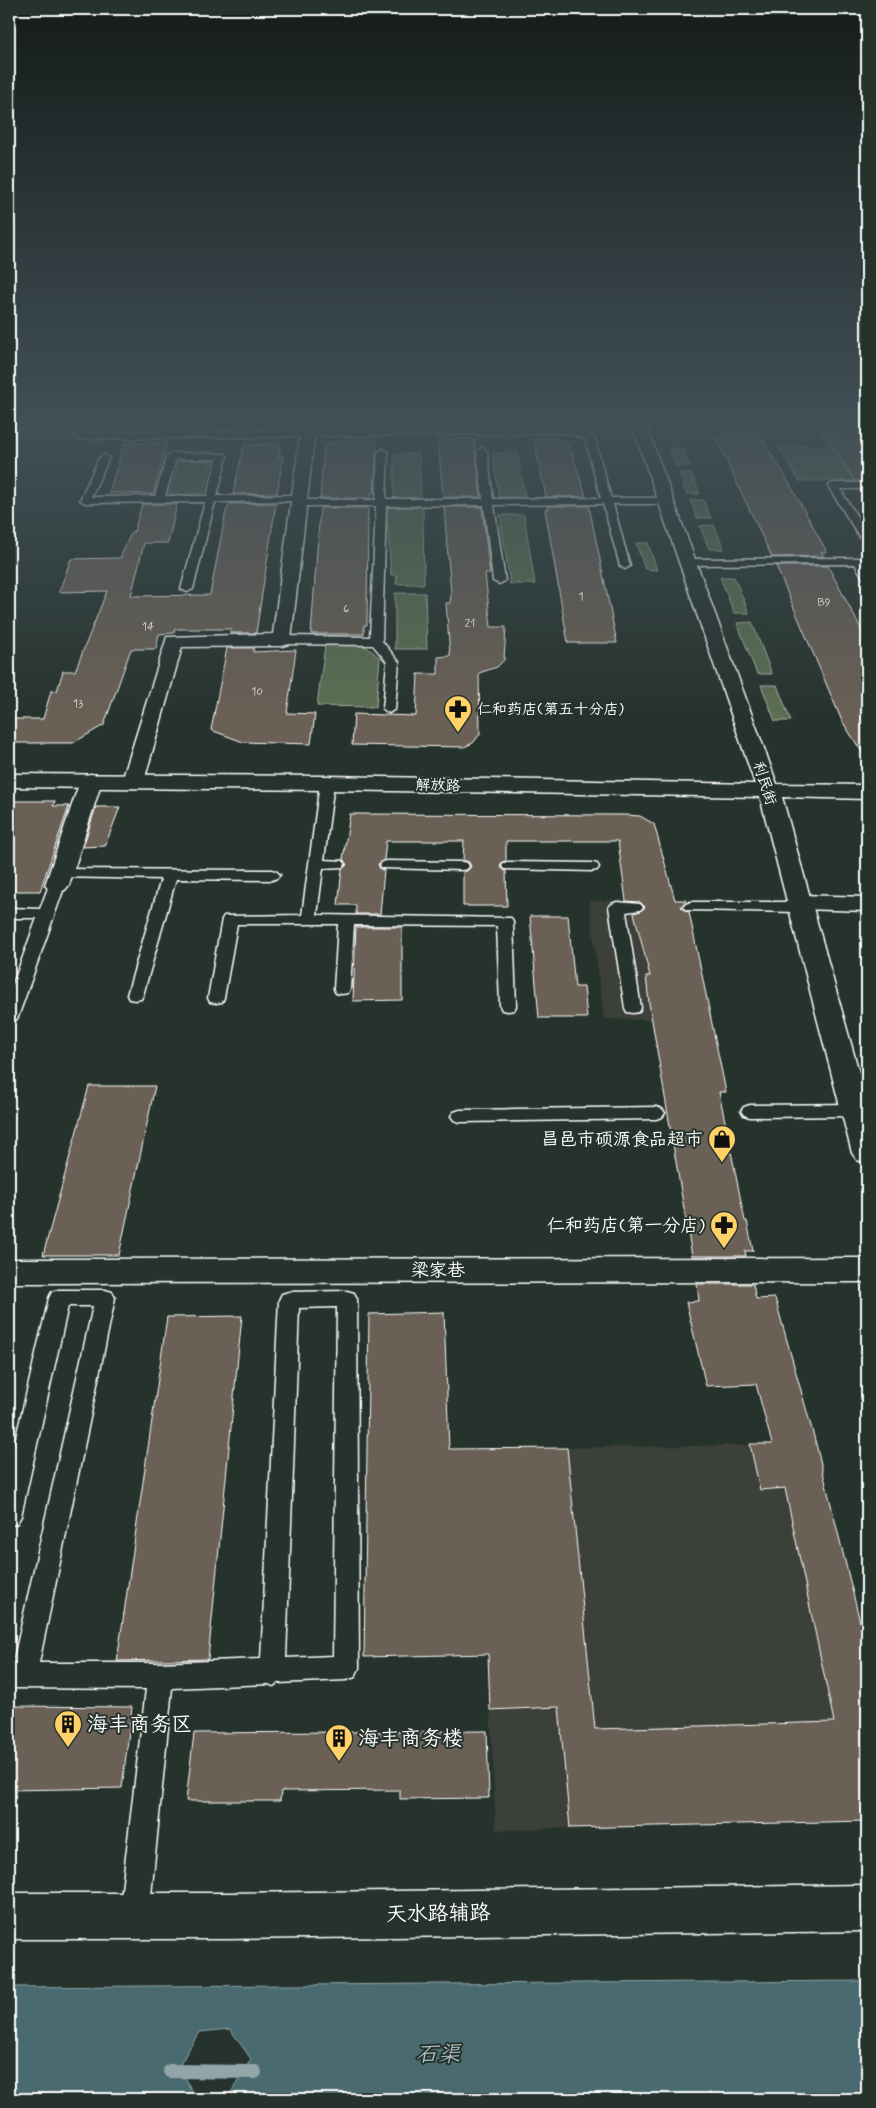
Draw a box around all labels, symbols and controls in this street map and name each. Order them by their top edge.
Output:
house number: 1 [578,589,584,605]
house number: B9 [817,595,831,611]
house number: 6 [343,601,349,617]
house number: 21 [464,616,476,632]
house number: 14 [142,619,154,635]
house number: 10 [251,684,263,700]
pharmacy icon: 仁和药店(第五十分店) [443,694,473,733]
house number: 13 [73,696,83,712]
place label: 仁和药店(第五十分店) [477,700,624,720]
street label: 利民街 [748,759,781,808]
street label: 解放路 [415,776,461,796]
shop icon: 昌邑市硕源食品超市 [707,1124,737,1163]
place label: 昌邑市硕源食品超市 [541,1128,703,1152]
pharmacy icon: 仁和药店(第一分店) [709,1210,739,1249]
place label: 仁和药店(第一分店) [547,1214,706,1238]
street label: 梁家巷 [411,1259,465,1283]
building icon: 海丰商务区 [53,1709,83,1748]
place label: 海丰商务区 [87,1711,192,1739]
building icon: 海丰商务楼 [324,1723,354,1762]
place label: 海丰商务楼 [358,1725,463,1753]
street label: 天水路辅路 [385,1899,491,1929]
water label: 石渠 [416,2041,462,2069]

